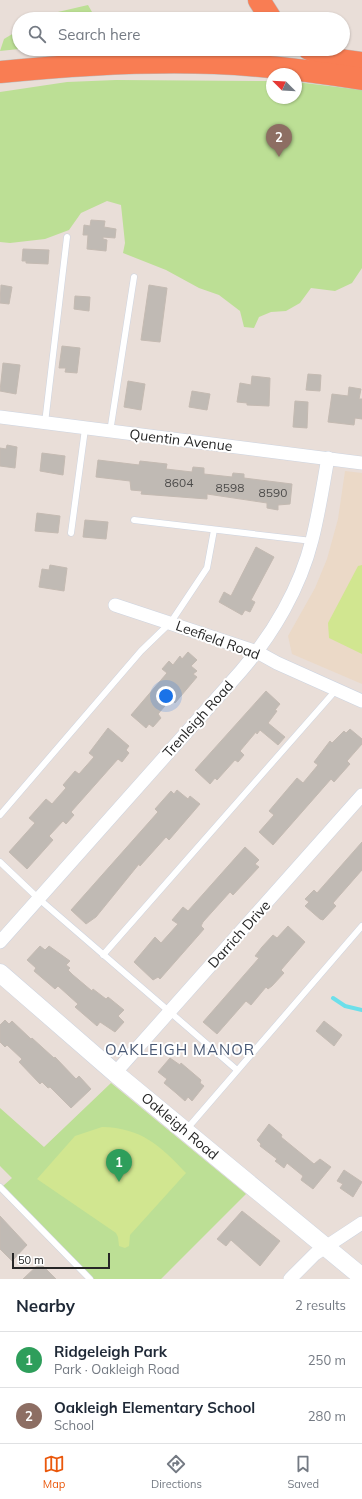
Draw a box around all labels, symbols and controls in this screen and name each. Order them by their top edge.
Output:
search box [12,12,350,56]
icon: search [26,23,48,45]
text: Search here [58,25,140,44]
north arrow [266,68,302,104]
pin: 2 [266,124,292,157]
street label: Quentin Avenue [129,425,233,455]
house number: 8604 [165,475,193,490]
house number: 8598 [216,480,244,495]
house number: 8590 [259,485,287,500]
street label: Leefield Road [174,616,262,664]
street label: Trenleigh Road [159,677,237,761]
your location [156,686,176,706]
street label: Darrich Drive [204,896,274,972]
district label: OAKLEIGH MANOR [105,1040,255,1059]
street label: Oakleigh Road [138,1088,222,1164]
pin: 1 [106,1149,132,1182]
scale bar [12,1251,110,1270]
text: 50 m [18,1253,44,1267]
text: Nearby [16,1295,75,1316]
text: 2 results [295,1297,346,1313]
text: Ridgeleigh Park [54,1342,167,1361]
text: 1 [25,1352,33,1368]
text: 250 m [308,1352,346,1368]
text: Park · Oakleigh Road [54,1361,180,1377]
text: Oakleigh Elementary School [54,1398,255,1417]
text: 2 [25,1408,33,1424]
text: 280 m [308,1408,346,1424]
text: School [54,1417,94,1433]
tab: Map [43,1453,65,1491]
tab: Directions [151,1453,202,1491]
tab: Saved [287,1453,319,1491]

